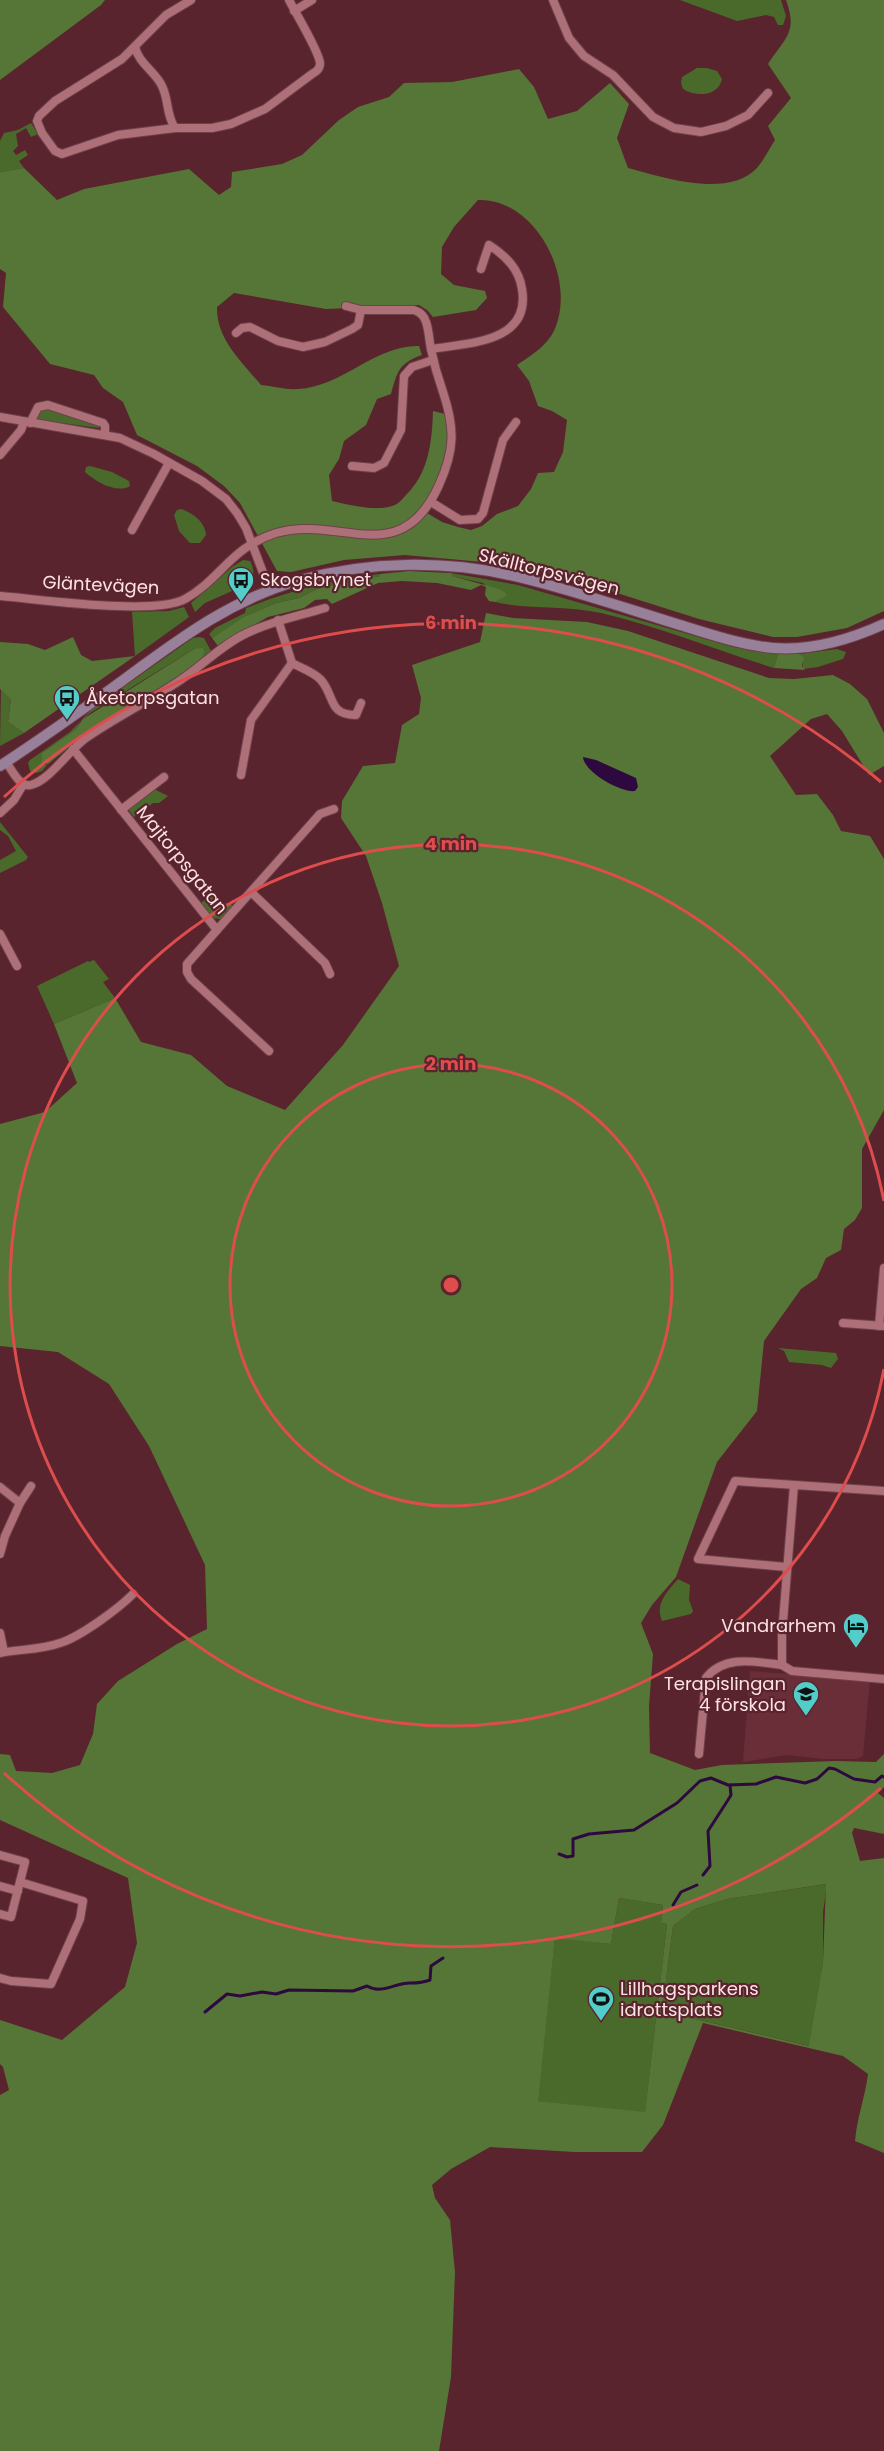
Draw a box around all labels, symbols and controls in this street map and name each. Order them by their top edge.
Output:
street label: Skälltorpsvägen [476,542,622,601]
bus stop icon: Skogsbrynet [226,565,256,603]
place label: Skogsbrynet [260,567,371,592]
street label: Gläntevägen [42,569,160,600]
text: 6 min [425,610,477,635]
bus stop icon: Åketorpsgatan [52,683,82,721]
place label: Åketorpsgatan [86,685,220,710]
street label: Majtorpsgatan [131,800,234,919]
text: 4 min [425,831,477,856]
text: 2 min [426,1051,476,1076]
centre of rings [441,1275,461,1295]
hotel icon: Vandrarhem [841,1611,871,1649]
place label: Vandrarhem [721,1613,836,1638]
place label: Terapislingan 4 förskola [664,1671,786,1717]
school or university icon: Terapislingan 4 förskola [791,1679,821,1717]
place label: Lillhagsparkens idrottsplats [620,1976,759,2022]
sports icon: Lillhagsparkens idrottsplats [586,1984,616,2022]

